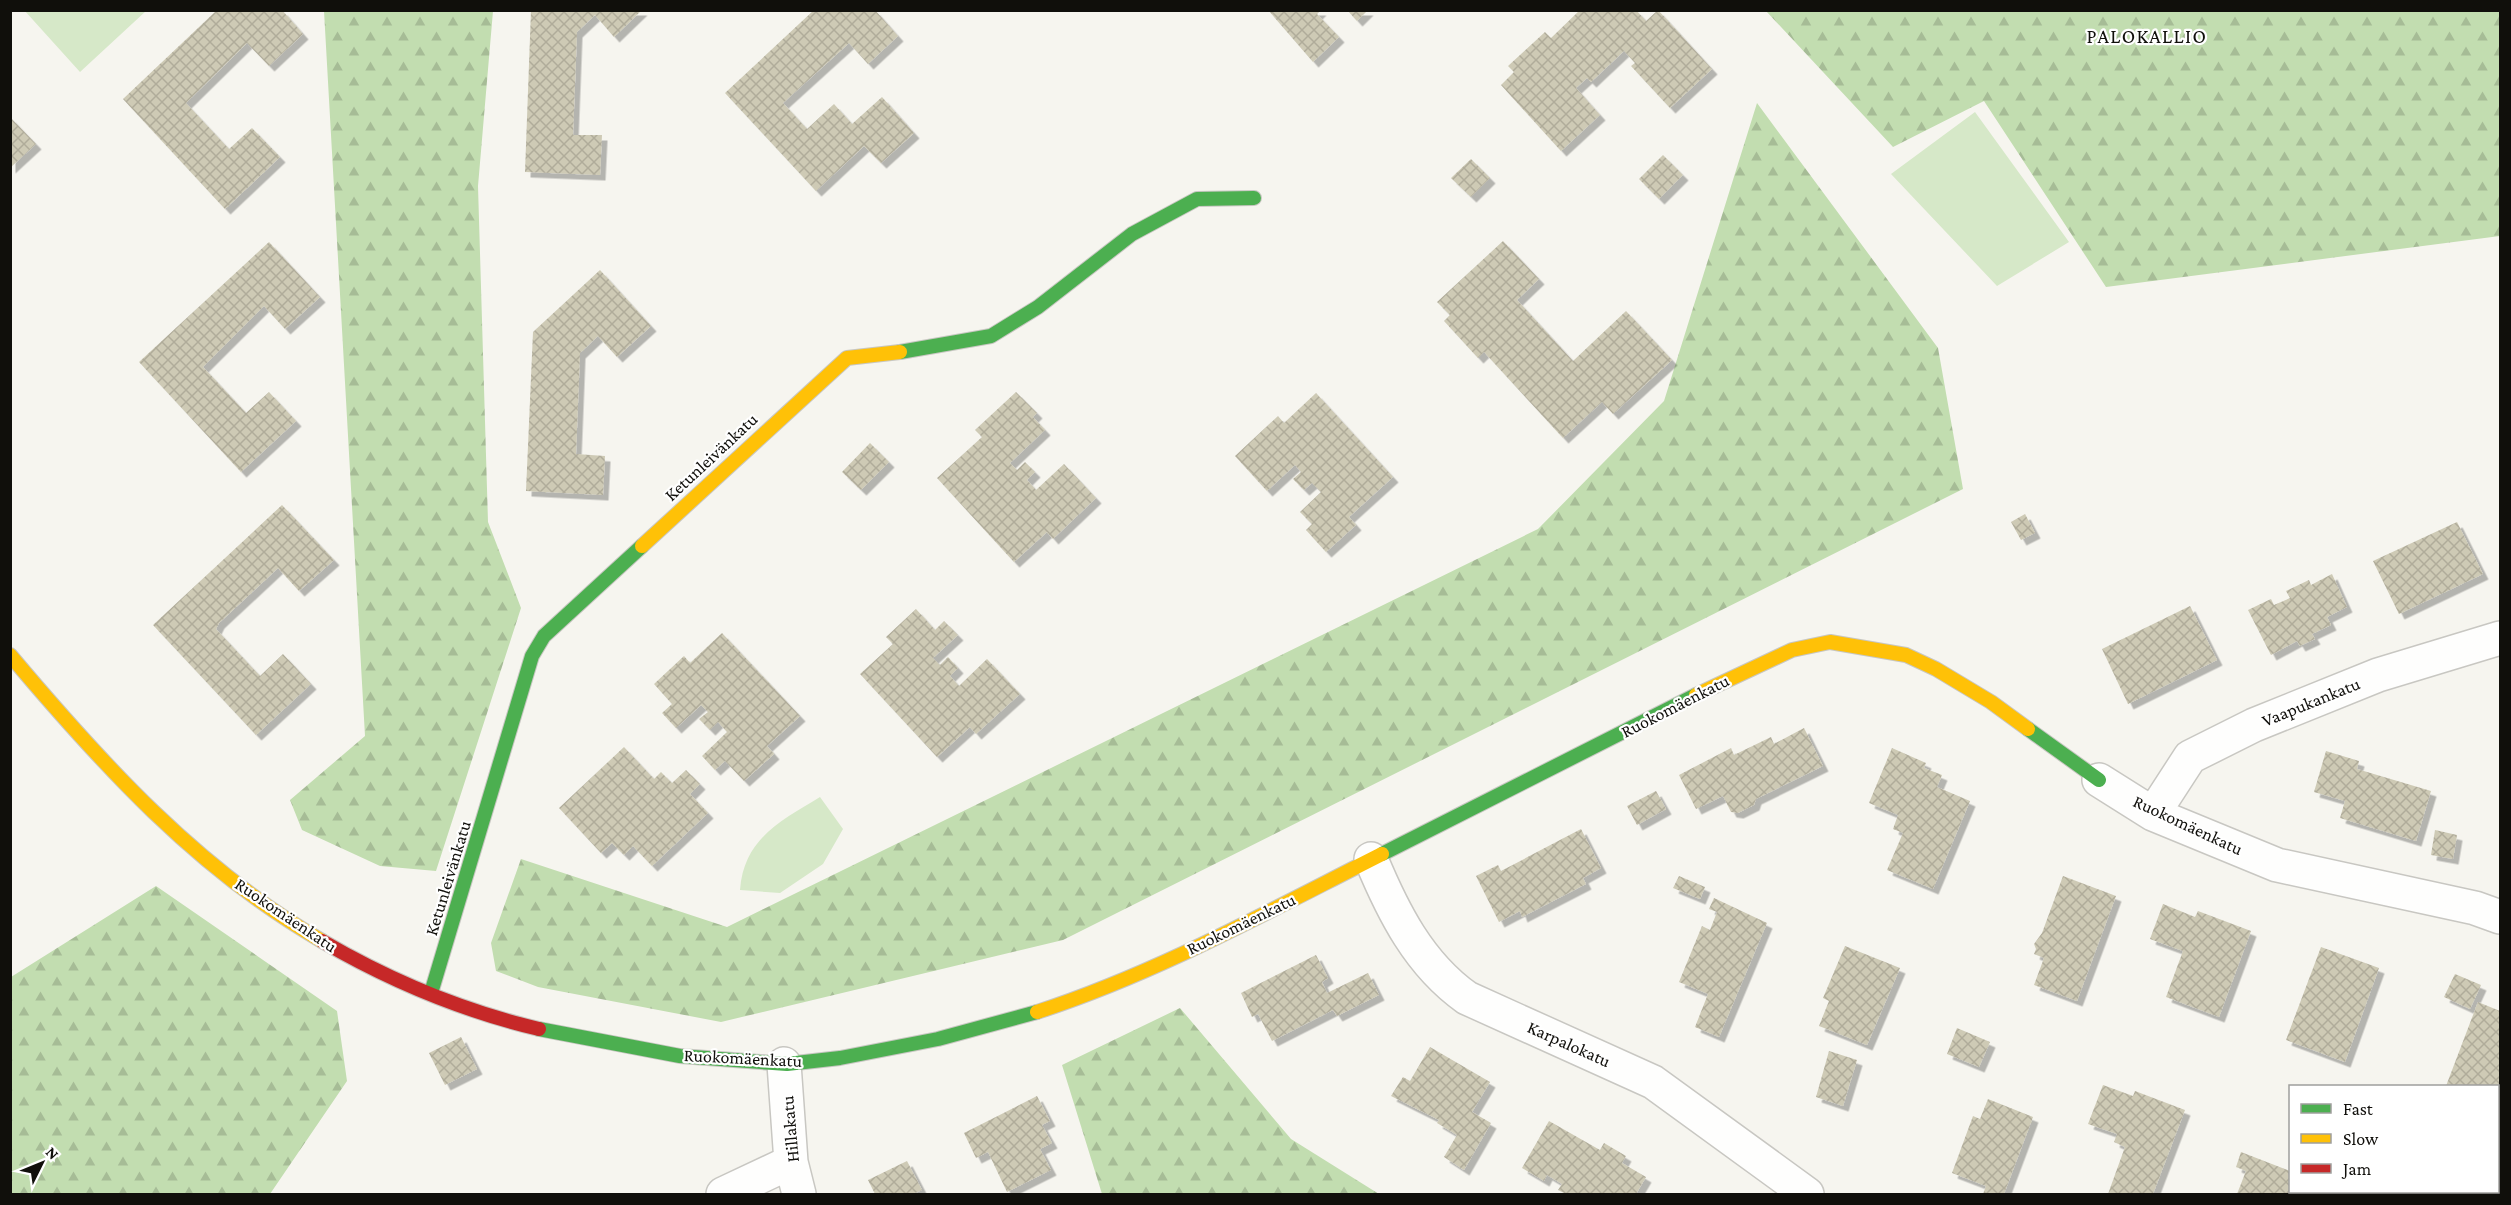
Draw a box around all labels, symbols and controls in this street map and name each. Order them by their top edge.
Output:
district label: PALOKALLIO [2087,25,2207,47]
street label: Ketunleivänkatu [661,409,762,505]
street label: Ruokomäenkatu [1618,670,1733,742]
street label: Vaapukankatu [2259,673,2363,731]
street label: Ruokomäenkatu [2130,791,2246,859]
street label: Ketunleivänkatu [421,818,475,938]
street label: Ruokomäenkatu [231,874,341,957]
street label: Ruokomäenkatu [1183,889,1299,959]
street label: Karpalokatu [1524,1017,1614,1071]
street label: Ruokomäenkatu [683,1045,803,1071]
legend [2289,1085,2499,1193]
street label: Hillakatu [777,1094,803,1163]
text: Fast [2343,1099,2374,1119]
text: Slow [2343,1129,2379,1149]
north arrow [12,1133,72,1193]
text: N [43,1143,63,1163]
text: Jam [2341,1159,2372,1179]

